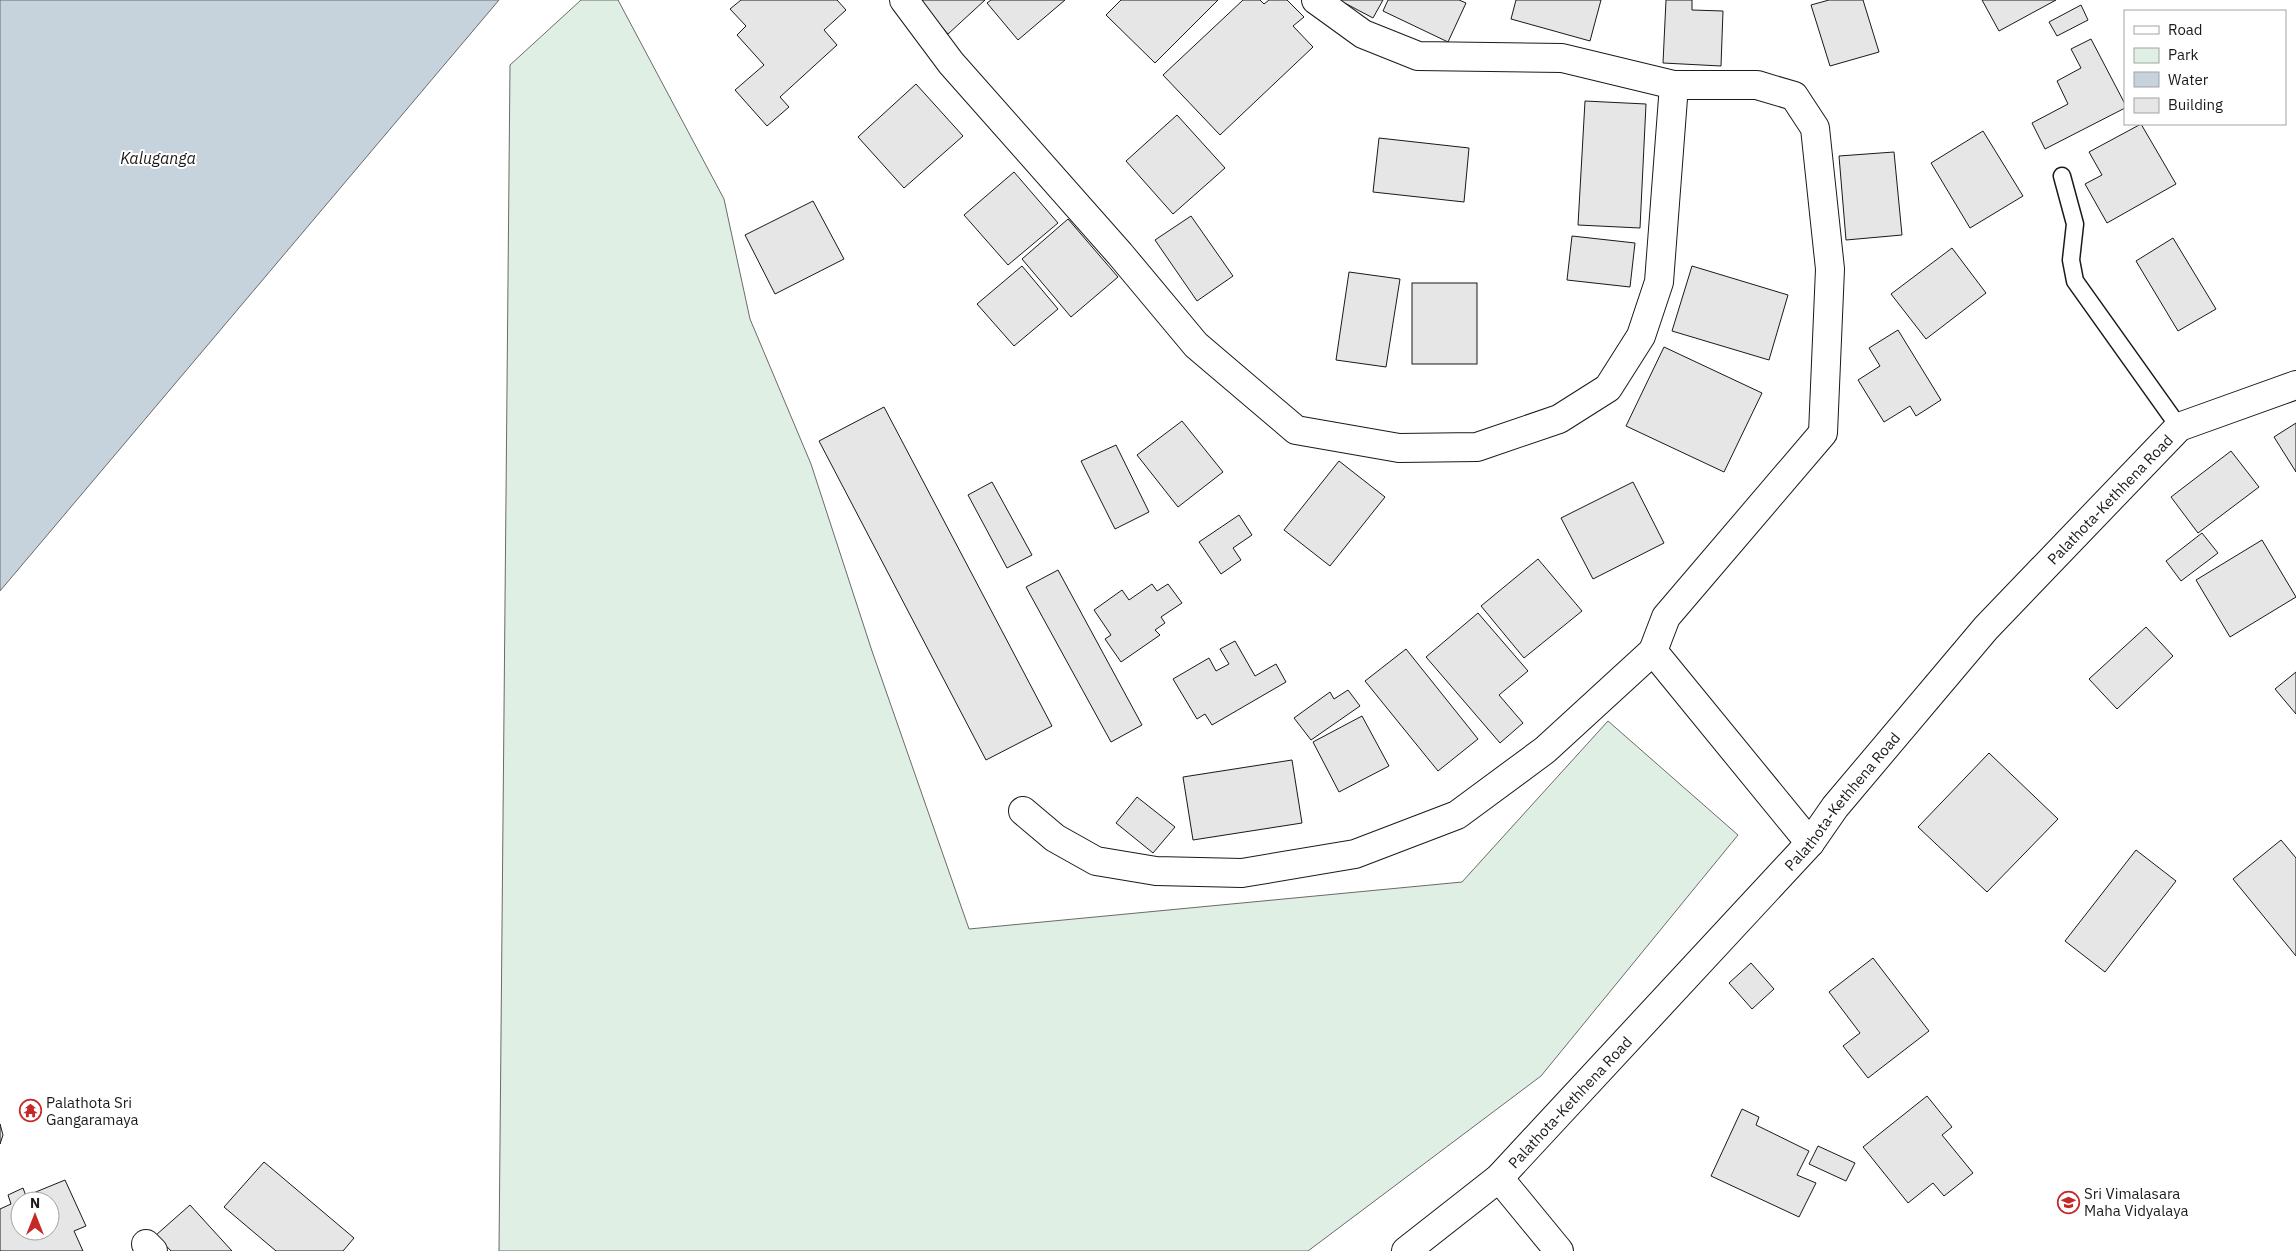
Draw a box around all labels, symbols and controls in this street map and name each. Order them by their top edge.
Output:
legend [2124,10,2286,125]
text: Road [2168,20,2203,39]
text: Park [2168,45,2198,64]
text: Water [2168,70,2209,89]
text: Building [2168,95,2223,114]
water label: Kaluganga [120,148,196,168]
street label: Palathota-Kethhena Road [2043,430,2177,568]
street label: Palathota-Kethhena Road [1780,728,1904,874]
street label: Palathota-Kethhena Road [1504,1032,1635,1172]
place label: Palathota Sri Gangaramaya [46,1093,139,1129]
temple icon: Palathota Sri Gangaramaya [18,1099,42,1123]
place label: Sri Vimalasara Maha Vidyalaya [2084,1184,2188,1220]
school or university icon: Sri Vimalasara Maha Vidyalaya [2056,1190,2080,1214]
north arrow [10,1191,60,1241]
text: N [30,1194,40,1212]

